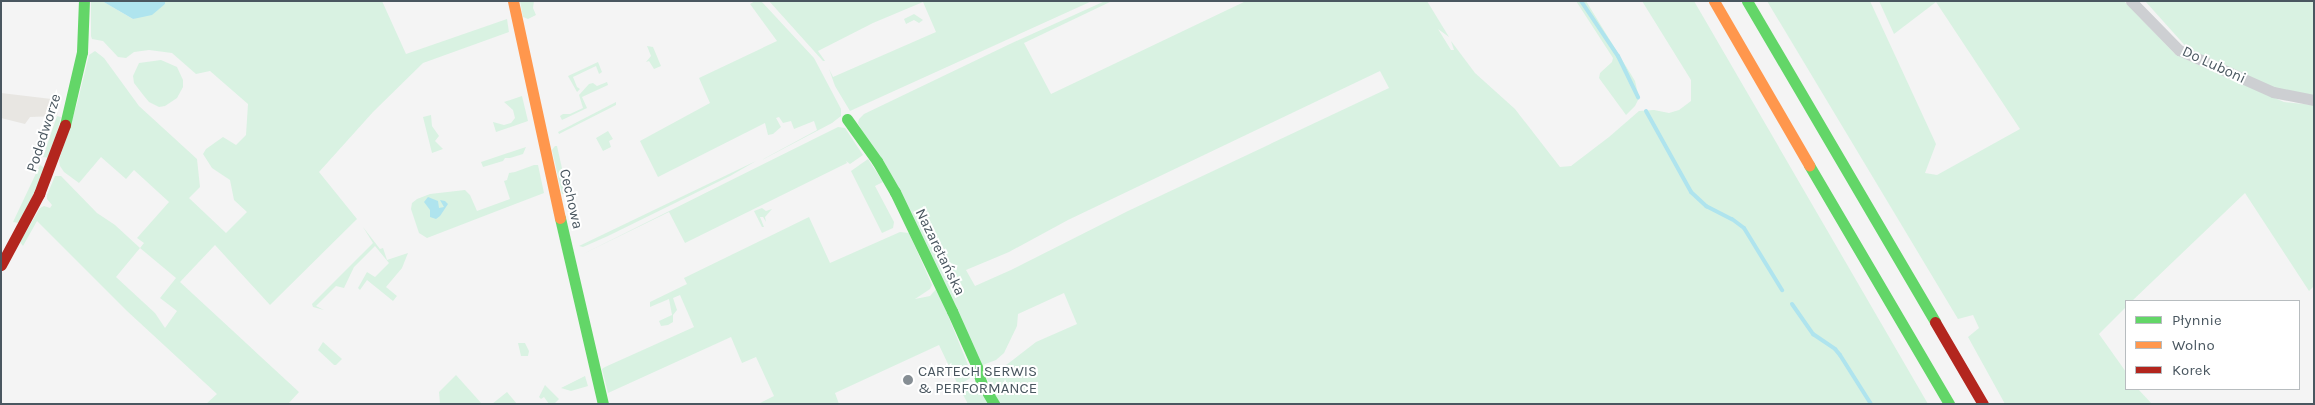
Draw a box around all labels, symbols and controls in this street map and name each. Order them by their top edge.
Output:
street label: Do Luboni [2179,42,2249,88]
street label: Podedworze [23,92,65,174]
street label: Cechowa [555,167,587,231]
street label: Nazaretańska [911,206,969,298]
legend [2125,300,2300,390]
text: Płynnie [2172,311,2222,329]
text: Wolno [2172,336,2215,354]
text: Korek [2172,361,2211,379]
place label: CARTECH SERWIS & PERFORMANCE [918,362,1037,397]
marker: CARTECH SERWIS & PERFORMANCE [902,374,914,386]

